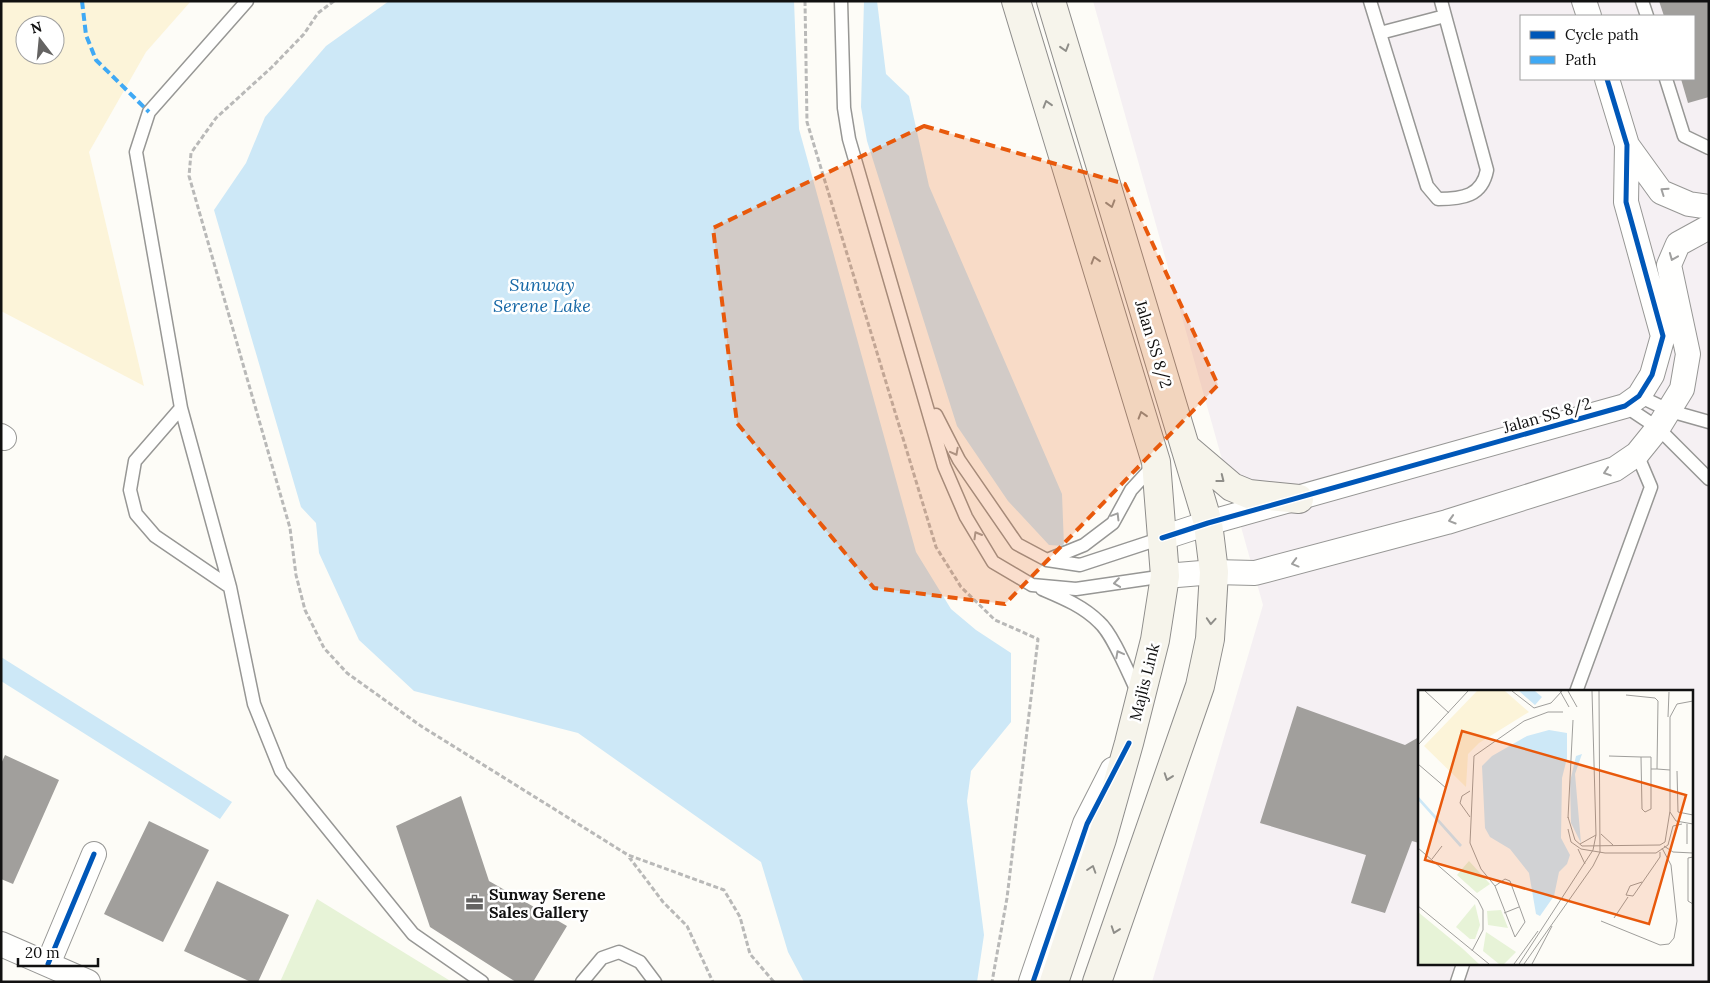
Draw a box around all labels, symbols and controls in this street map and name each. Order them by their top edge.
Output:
north arrow [15,15,65,65]
legend [1520,15,1695,80]
text: N [29,17,44,38]
text: Cycle path [1565,25,1639,44]
one-way arrow [1059,43,1069,52]
text: Path [1565,50,1596,69]
one-way arrow [1043,101,1053,109]
one-way arrow [1660,188,1670,197]
one-way arrow [1106,199,1116,207]
one-way arrow [1668,252,1678,260]
one-way arrow [1090,256,1100,264]
water label: Sunway Serene Lake [493,273,591,317]
street label: Jalan SS 8/2 [1130,297,1177,391]
street label: Jalan SS 8/2 [1500,393,1594,438]
one-way arrow [1138,412,1148,420]
one-way arrow [949,447,959,456]
one-way arrow [1603,466,1612,476]
one-way arrow [1215,473,1224,481]
one-way arrow [1110,512,1120,521]
one-way arrow [1448,515,1456,525]
one-way arrow [973,531,983,540]
one-way arrow [1291,557,1299,567]
one-way arrow [1113,577,1121,588]
one-way arrow [1206,617,1217,625]
street label: Majlis Link [1125,641,1163,723]
one-way arrow [1115,650,1125,659]
inset map [1418,690,1692,966]
one-way arrow [1164,772,1174,781]
one-way arrow [1086,865,1096,874]
place label: Sunway Serene Sales Gallery [489,884,606,922]
office icon: Sunway Serene Sales Gallery [465,893,485,913]
one-way arrow [1111,926,1121,934]
scale bar [18,936,98,968]
text: 20 m [25,943,60,962]

